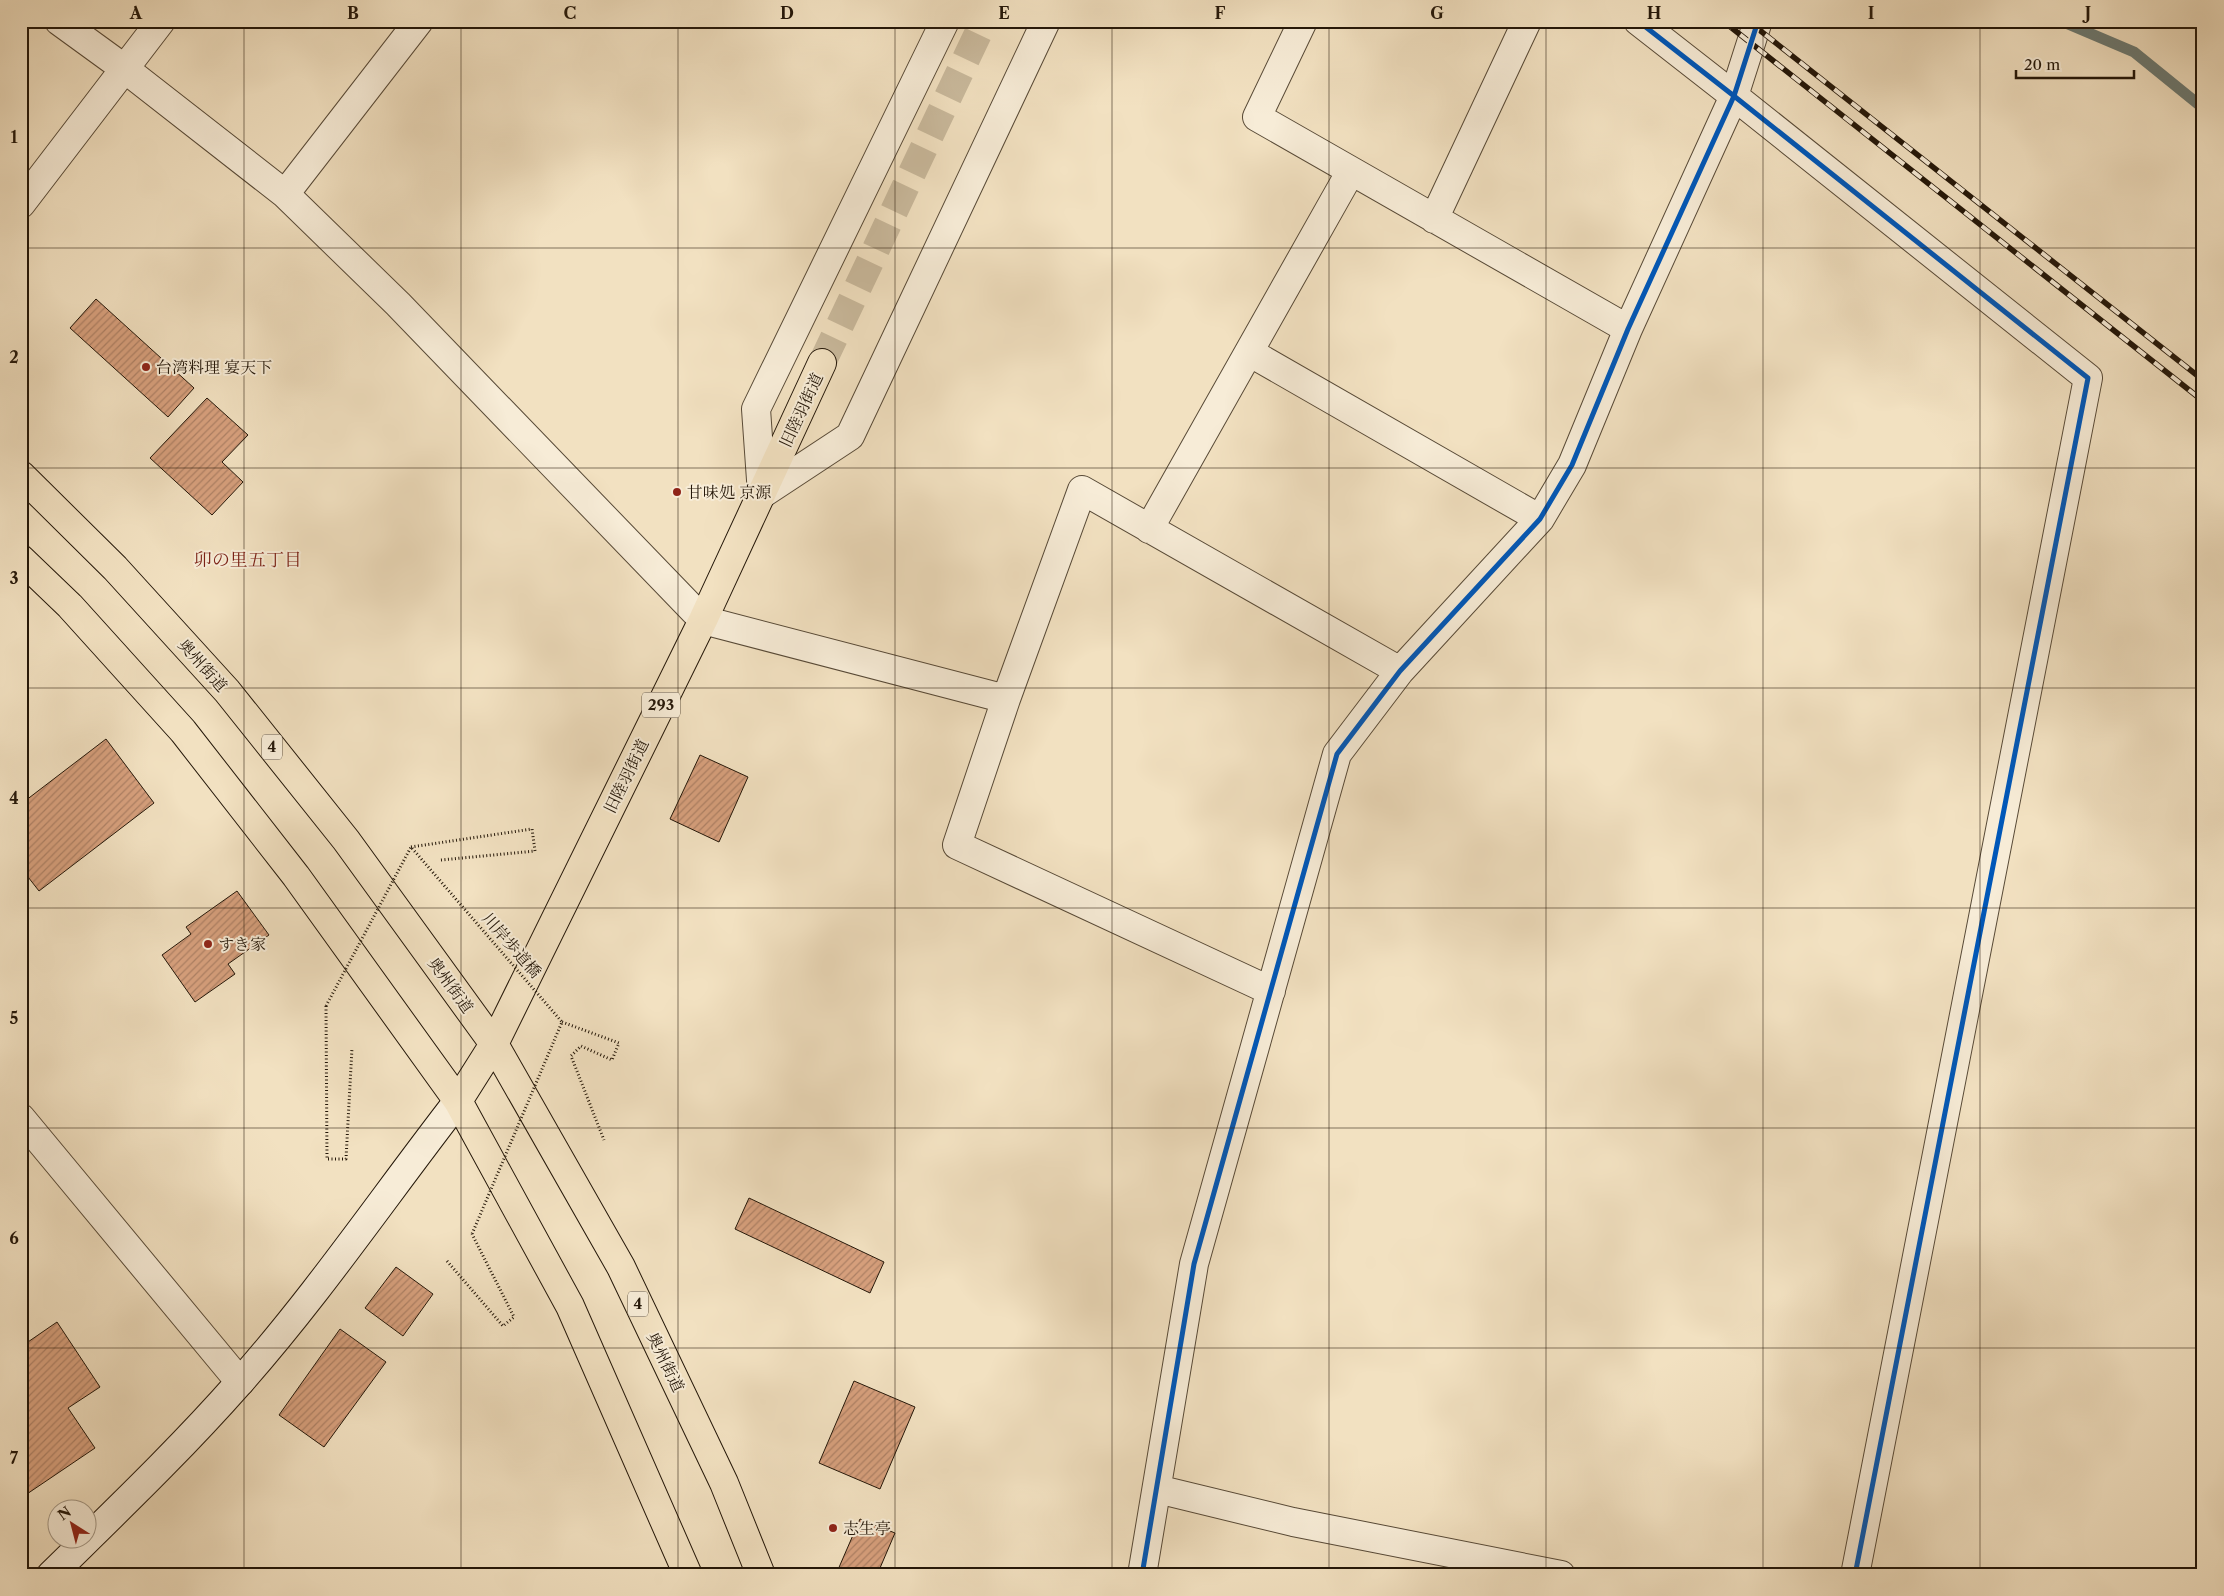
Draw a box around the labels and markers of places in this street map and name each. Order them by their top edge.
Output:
place label: 台湾料理 宴天下 [156,357,272,377]
marker: 台湾料理 宴天下 [140,361,152,373]
place label: 甘味処 京源 [687,482,771,502]
marker: 甘味処 京源 [671,486,683,498]
place label: すき家 [218,934,266,954]
marker: すき家 [202,938,214,950]
place label: 志生亭 [843,1518,891,1538]
marker: 志生亭 [827,1522,839,1534]

